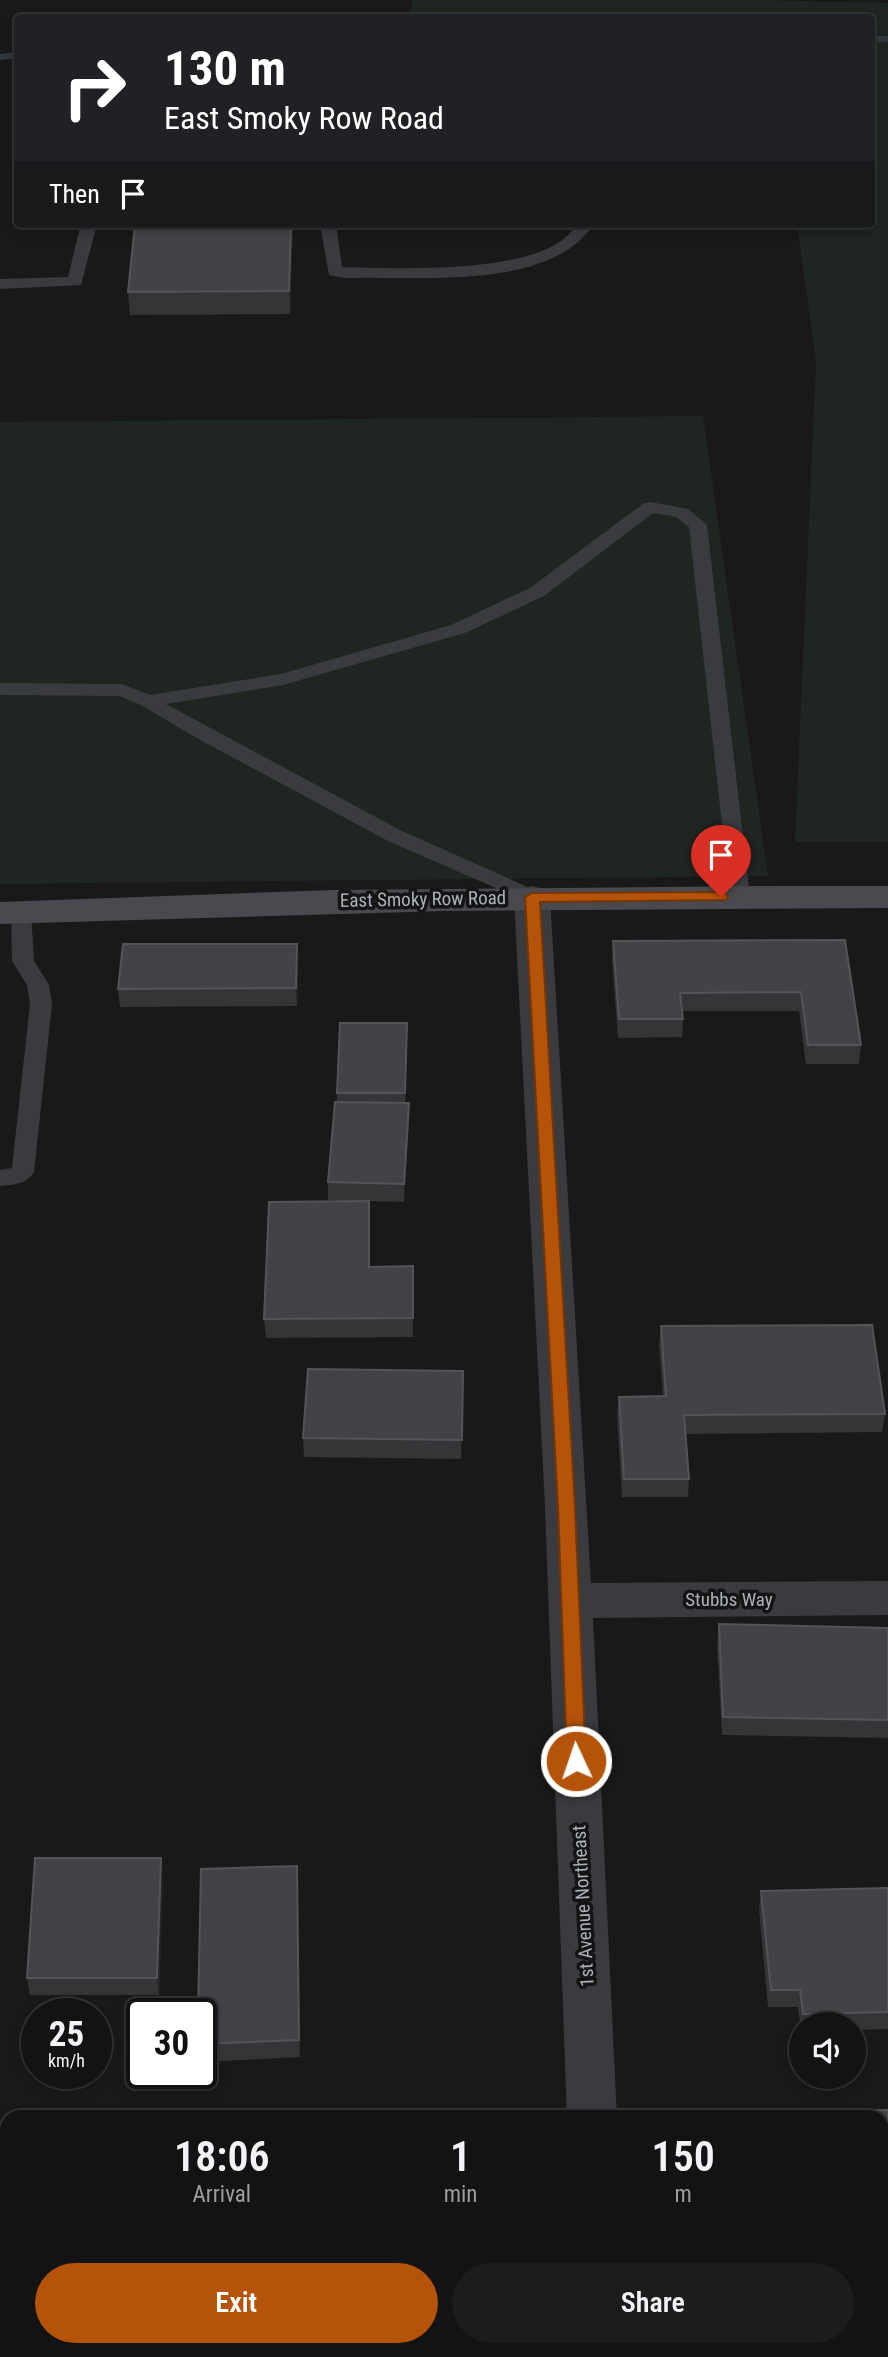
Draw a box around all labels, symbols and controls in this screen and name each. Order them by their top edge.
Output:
text: 130 m [164,40,286,97]
icon: right [49,42,140,133]
text: East Smoky Row Road [164,99,444,137]
icon: arrive [114,175,152,213]
text: Then [49,179,100,209]
pin [691,825,751,897]
icon: arrive [702,836,740,874]
street label: East Smoky Row Road [340,886,506,912]
street label: Stubbs Way [685,1588,773,1611]
position arrow [539,1724,613,1798]
street label: 1st Avenue Northeast [567,1825,599,1987]
speed limit sign: 30 [126,1998,217,2089]
map controls [789,2012,866,2089]
button: sound [789,2012,866,2089]
text: 25 [49,2014,84,2055]
text: km/h [48,2050,85,2071]
text: 18:06 [174,2132,270,2181]
text: 1 [450,2132,471,2181]
text: 150 [652,2132,715,2181]
text: Arrival [193,2181,251,2208]
text: min [444,2181,477,2208]
text: m [675,2181,692,2208]
button: Exit [35,2263,438,2343]
button: Share [452,2263,854,2343]

